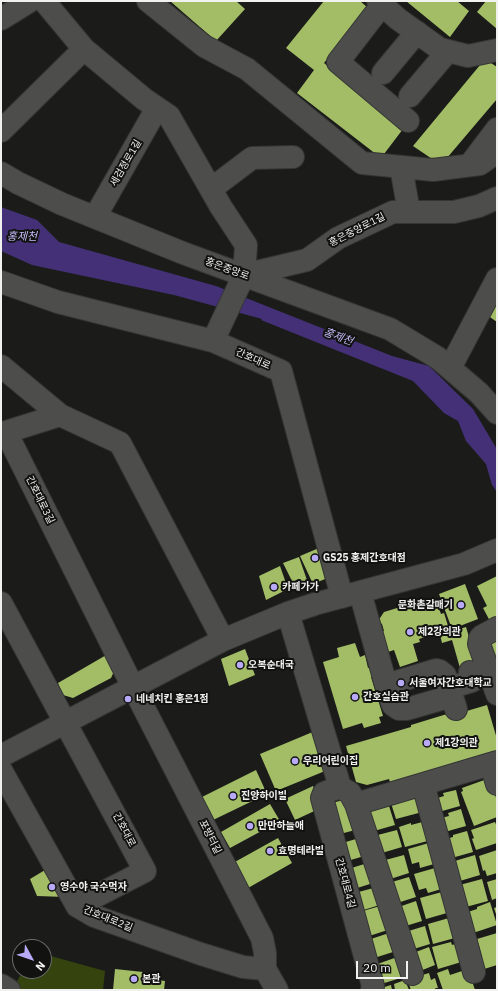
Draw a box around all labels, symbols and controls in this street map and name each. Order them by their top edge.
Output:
street label: 세검정로1길 [108,137,144,189]
street label: 홍은중앙로1길 [327,211,387,249]
water label: 홍제천 [7,230,37,244]
street label: 홍은중앙로 [203,255,251,283]
water label: 홍제천 [321,326,355,348]
street label: 간호대로 [234,346,272,372]
street label: 간호대로3길 [23,474,57,526]
place label: GS25 홍제간호대점 [323,552,406,564]
marker: GS25 홍제간호대점 [310,553,320,563]
place label: 카페가가 [282,581,319,593]
marker: 카페가가 [269,582,279,592]
place label: 문화촌갈매기 [398,599,453,611]
marker: 문화촌갈매기 [456,600,466,610]
place label: 제2강의관 [418,626,461,638]
marker: 제2강의관 [405,627,415,637]
place label: 오복순대국 [248,659,294,671]
marker: 오복순대국 [235,660,245,670]
place label: 서울여자간호대학교 [409,677,492,689]
marker: 서울여자간호대학교 [396,678,406,688]
place label: 간호실습관 [363,691,409,703]
marker: 간호실습관 [350,692,360,702]
place label: 네네치킨 홍은1점 [136,693,209,705]
marker: 네네치킨 홍은1점 [123,694,133,704]
place label: 제1강의관 [435,737,478,749]
marker: 제1강의관 [422,738,432,748]
place label: 우리어린이집 [303,755,358,767]
marker: 우리어린이집 [290,756,300,766]
place label: 진양하이빌 [241,790,287,802]
marker: 진양하이빌 [228,791,238,801]
street label: 간호대로 [110,811,138,849]
street label: 포방터길 [196,818,224,856]
place label: 만만하늘애 [258,820,304,832]
marker: 만만하늘애 [245,821,255,831]
place label: 효명테라빌 [278,845,324,857]
marker: 효명테라빌 [265,846,275,856]
street label: 간호대로4길 [332,856,358,910]
place label: 영수야 국수먹자 [60,881,127,893]
marker: 영수야 국수먹자 [47,882,57,892]
street label: 간호대로2길 [82,904,134,934]
north arrow [12,939,52,979]
scale bar [358,953,410,979]
text: N [33,959,48,974]
text: 20 m [363,960,391,975]
place label: 본관 [142,973,160,985]
marker: 본관 [129,974,139,984]

